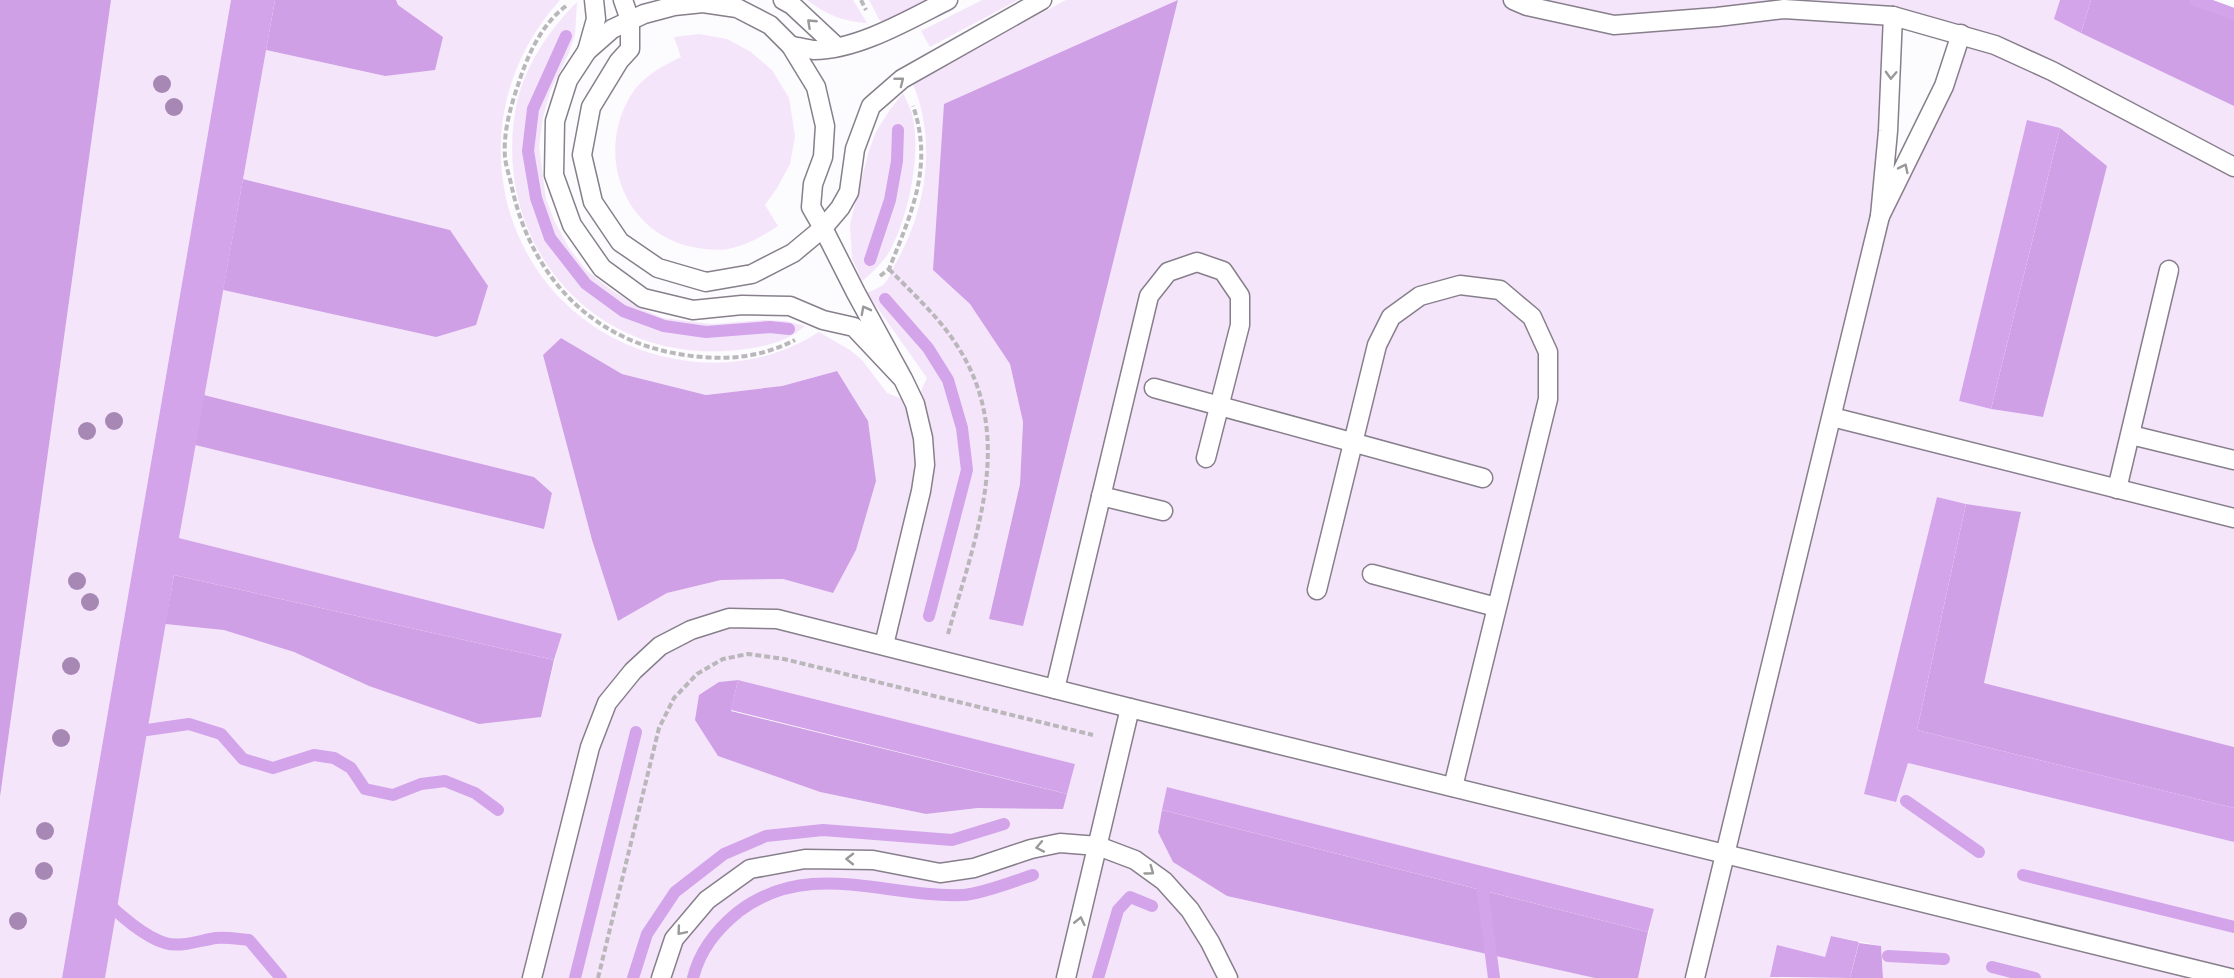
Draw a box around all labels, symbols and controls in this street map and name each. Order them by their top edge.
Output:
one-way arrow [807,19,818,30]
one-way arrow [1884,70,1897,79]
one-way arrow [893,78,904,89]
one-way arrow [1897,163,1909,174]
one-way arrow [861,305,872,316]
one-way arrow [1035,840,1045,853]
one-way arrow [845,853,854,865]
one-way arrow [1144,864,1155,875]
one-way arrow [1073,916,1086,926]
one-way arrow [677,924,688,935]

